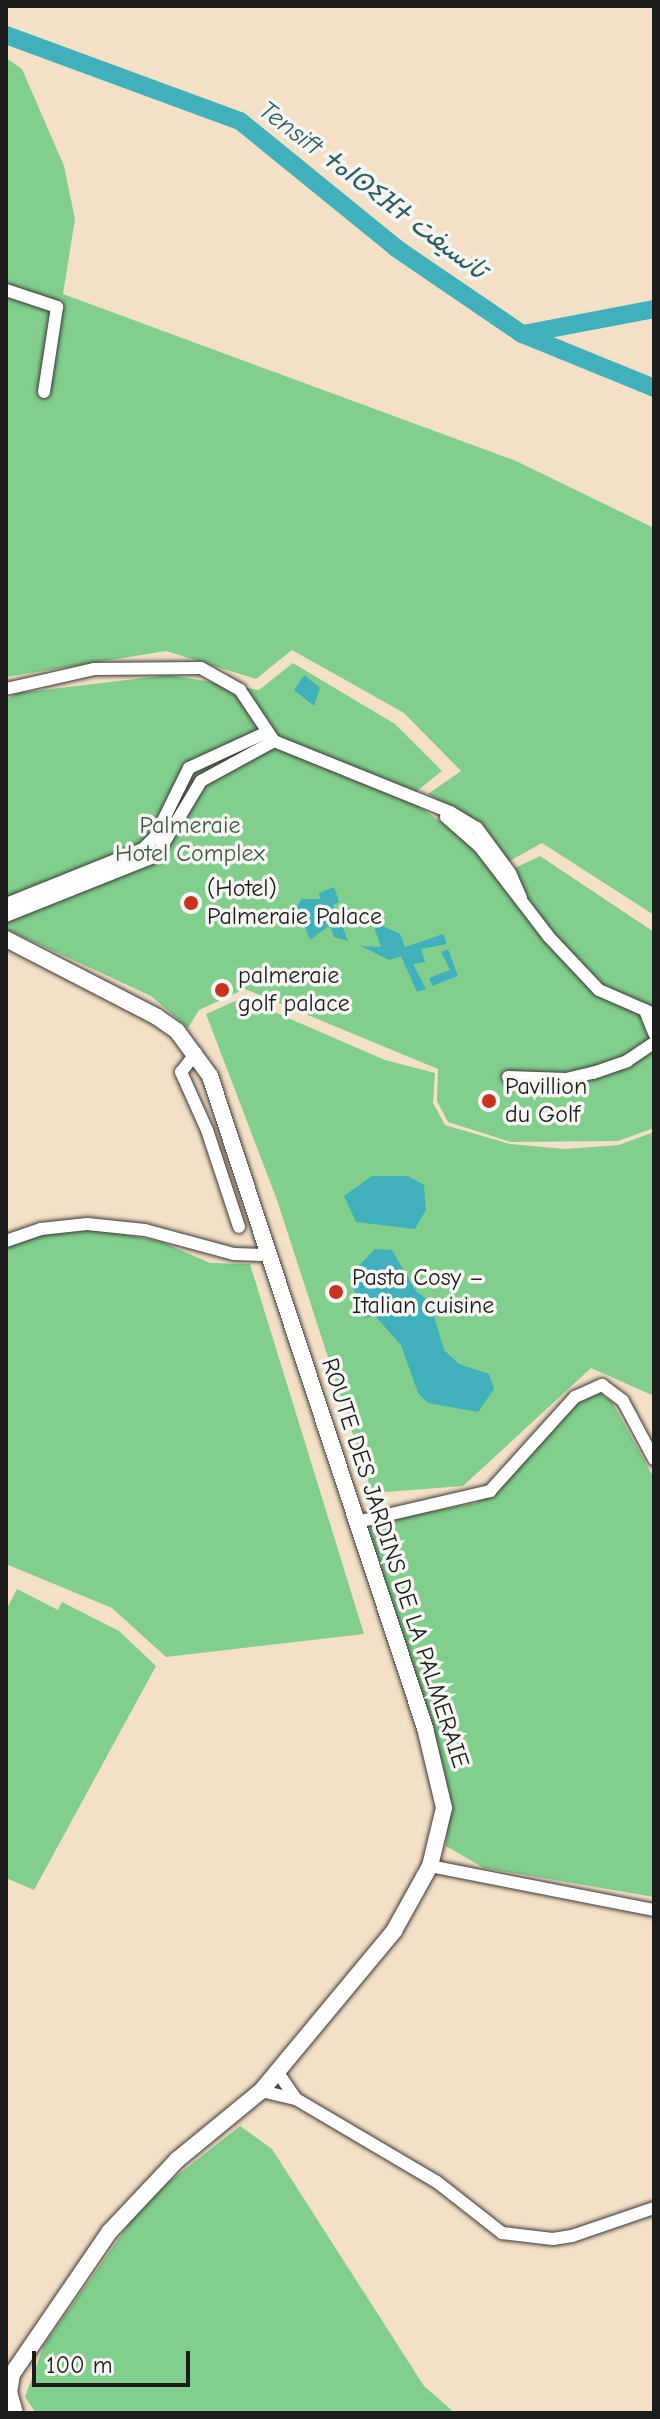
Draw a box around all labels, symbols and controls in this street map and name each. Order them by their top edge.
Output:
water label: Tensift ⵜⴰⵏⵙⵉⴼⵜ تانسيفت [252,95,492,287]
park label: Palmeraie Hotel Complex [115,812,265,868]
place label: (Hotel) Palmeraie Palace [207,875,382,931]
marker: (Hotel) Palmeraie Palace [182,894,200,912]
place label: palmeraie golf palace [238,962,350,1018]
marker: palmeraie golf palace [213,981,231,999]
place label: Pavillion du Golf [505,1073,587,1129]
marker: Pavillion du Golf [480,1092,498,1110]
place label: Pasta Cosy – Italian cuisine [352,1264,494,1320]
marker: Pasta Cosy – Italian cuisine [327,1283,345,1301]
street label: ROUTE DES JARDINS DE LA PALMERAIE [315,1355,475,1771]
scale bar [36,2335,194,2385]
text: 100 m [46,2351,113,2379]

